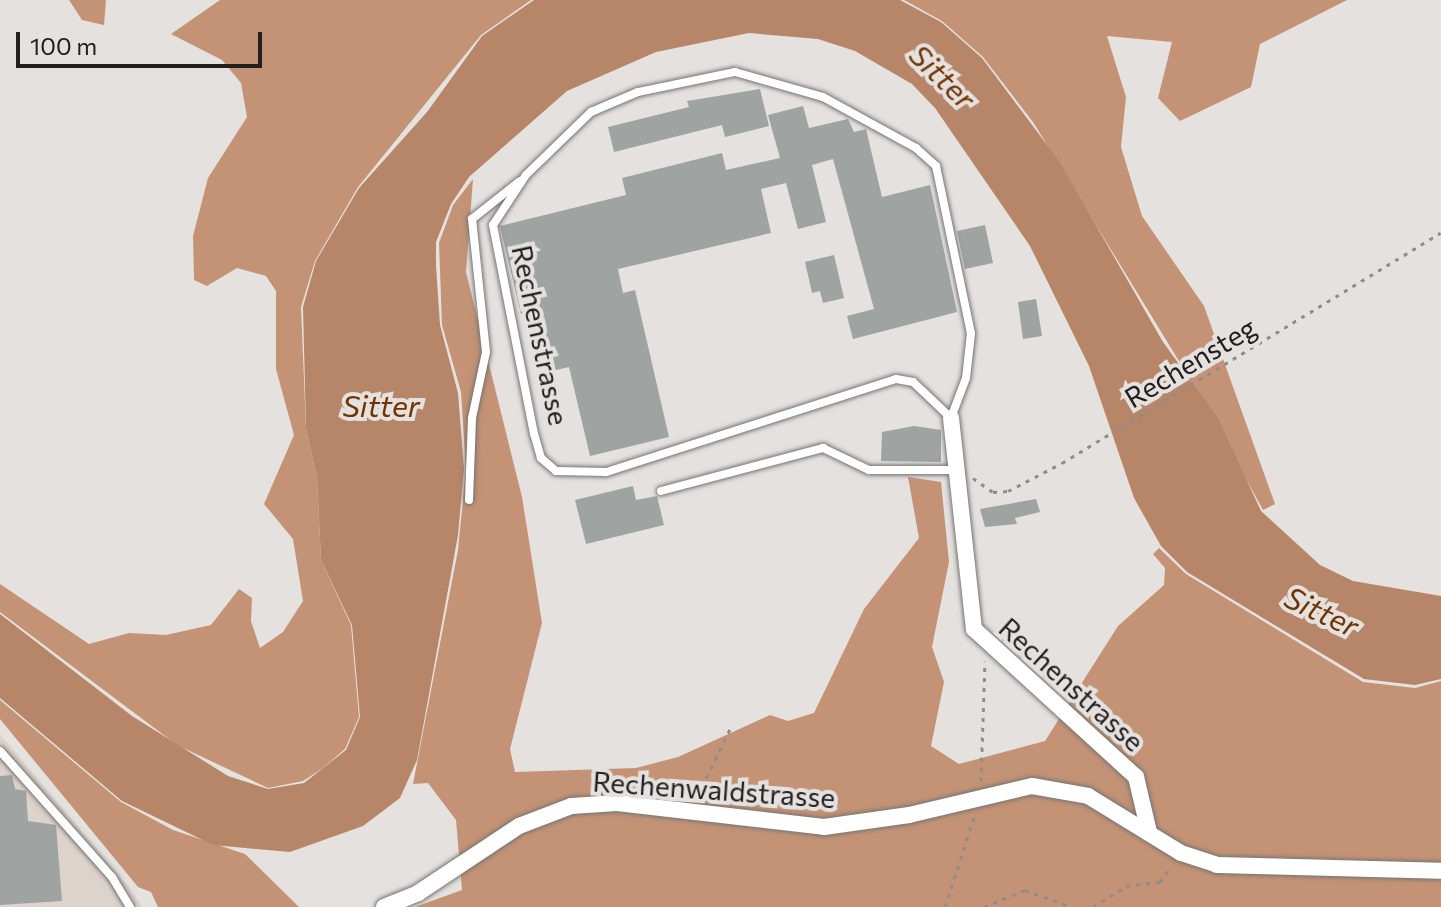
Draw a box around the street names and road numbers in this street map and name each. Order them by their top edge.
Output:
street label: Rechenstrasse [506,242,576,428]
street label: Rechensteg [1118,310,1262,414]
street label: Rechenstrasse [993,610,1151,758]
street label: Rechenwaldstrasse [592,764,836,814]

